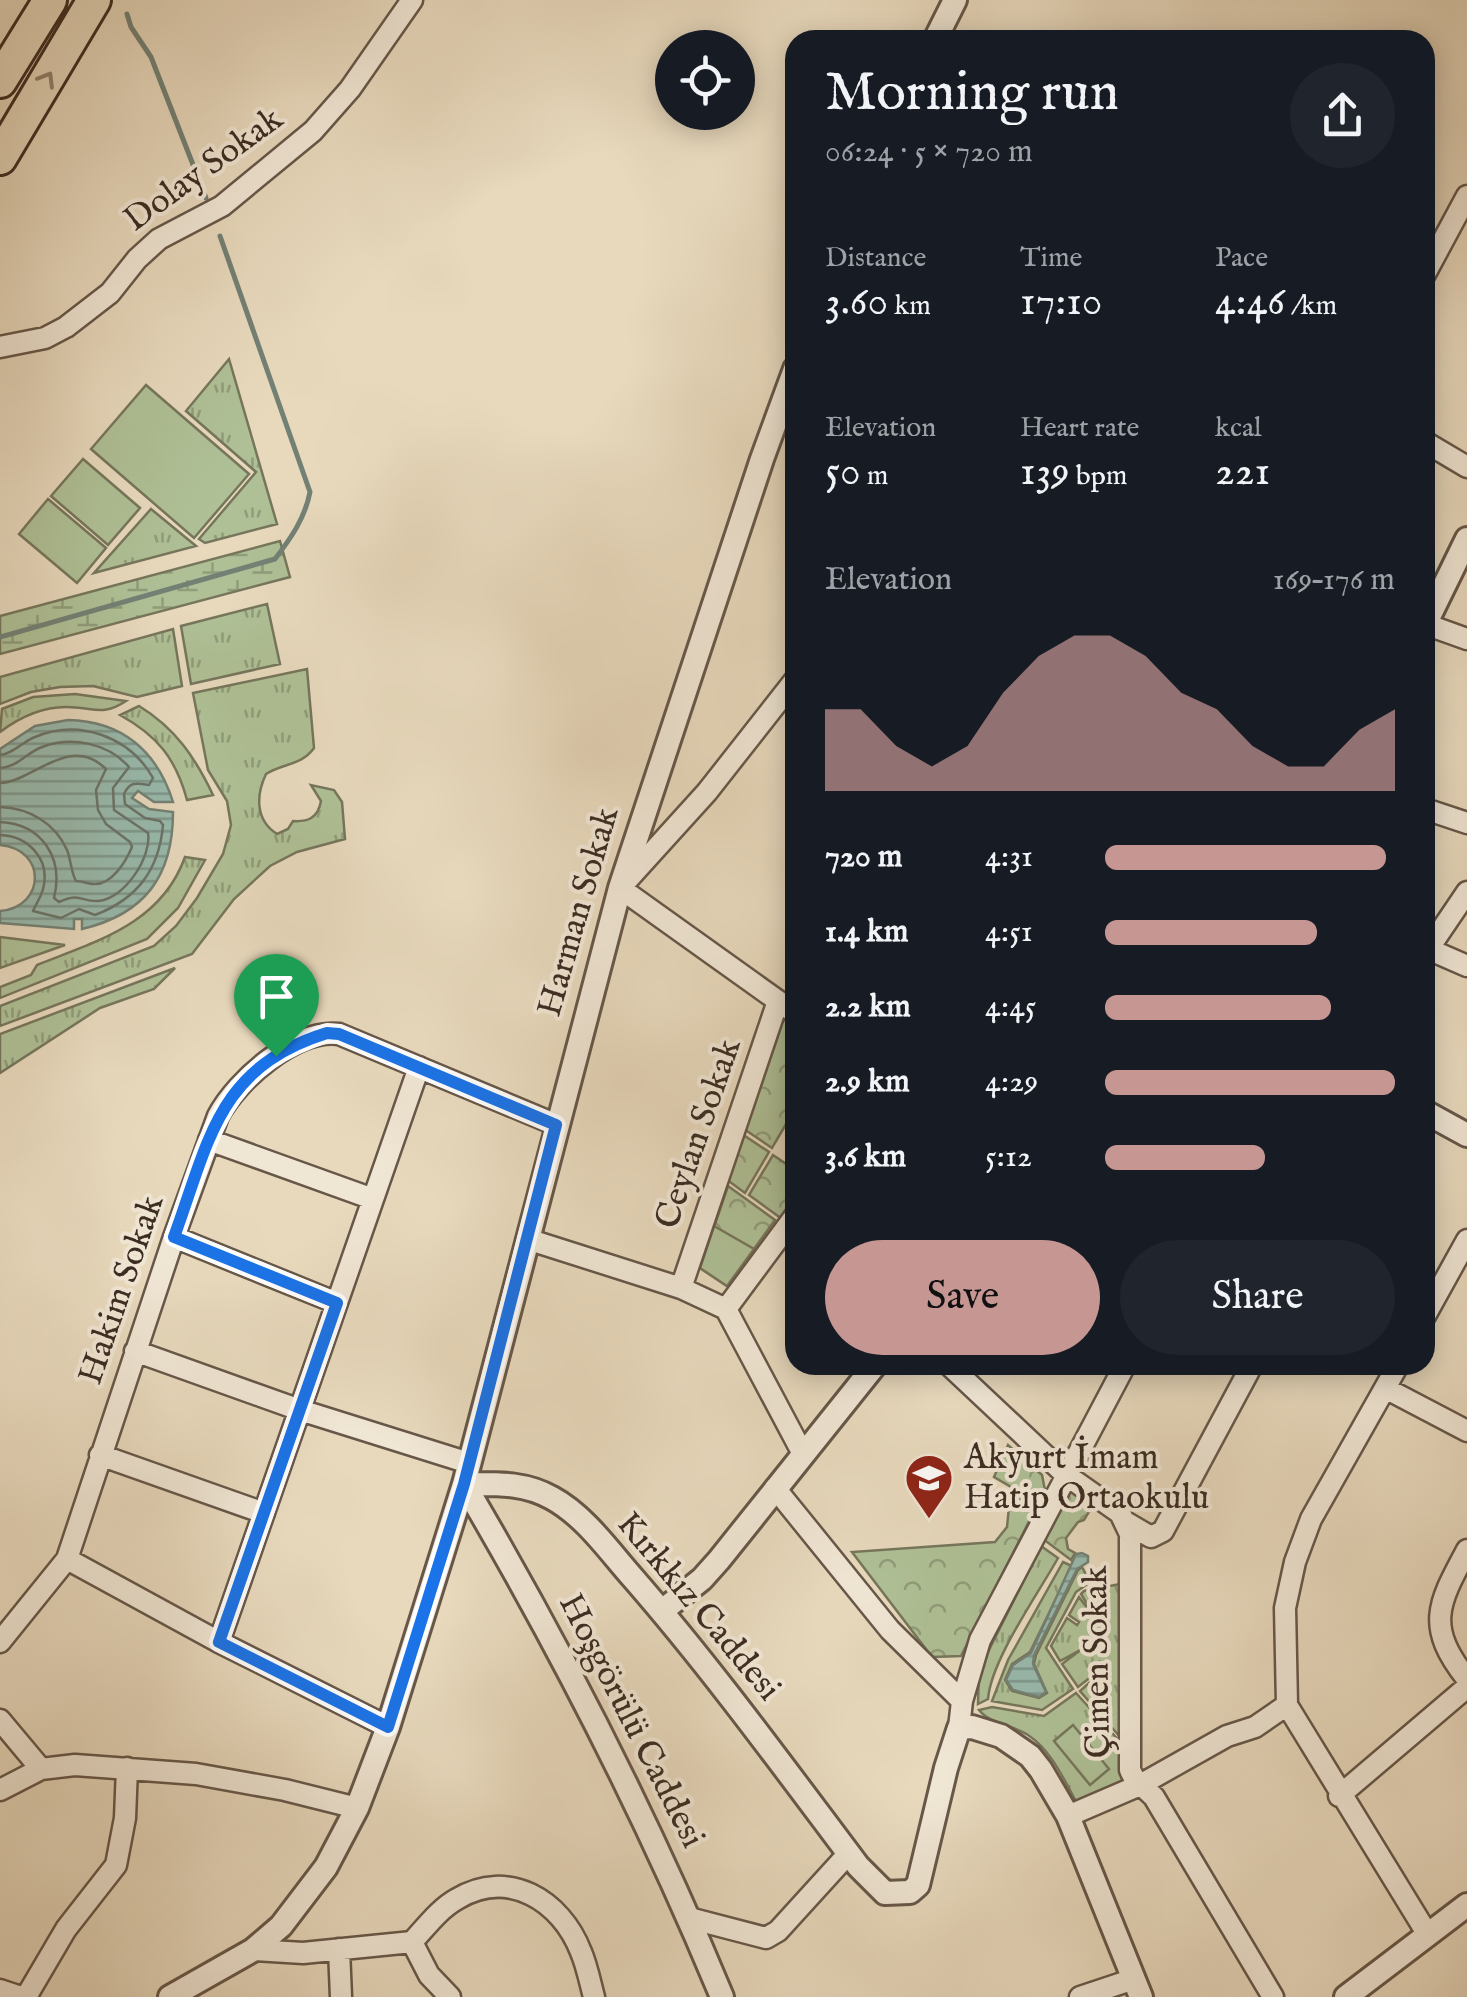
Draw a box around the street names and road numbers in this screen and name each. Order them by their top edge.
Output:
street label: Dolay Sokak [116,97,292,243]
street label: Harman Sokak [528,802,630,1022]
street label: Ceylan Sokak [645,1033,753,1235]
street label: Hakim Sokak [69,1189,175,1391]
street label: Kırkkız Caddesi [606,1503,790,1711]
street label: Çimen Sokak [1074,1565,1122,1759]
street label: Hoşgörülü Caddesi [547,1586,715,1856]

